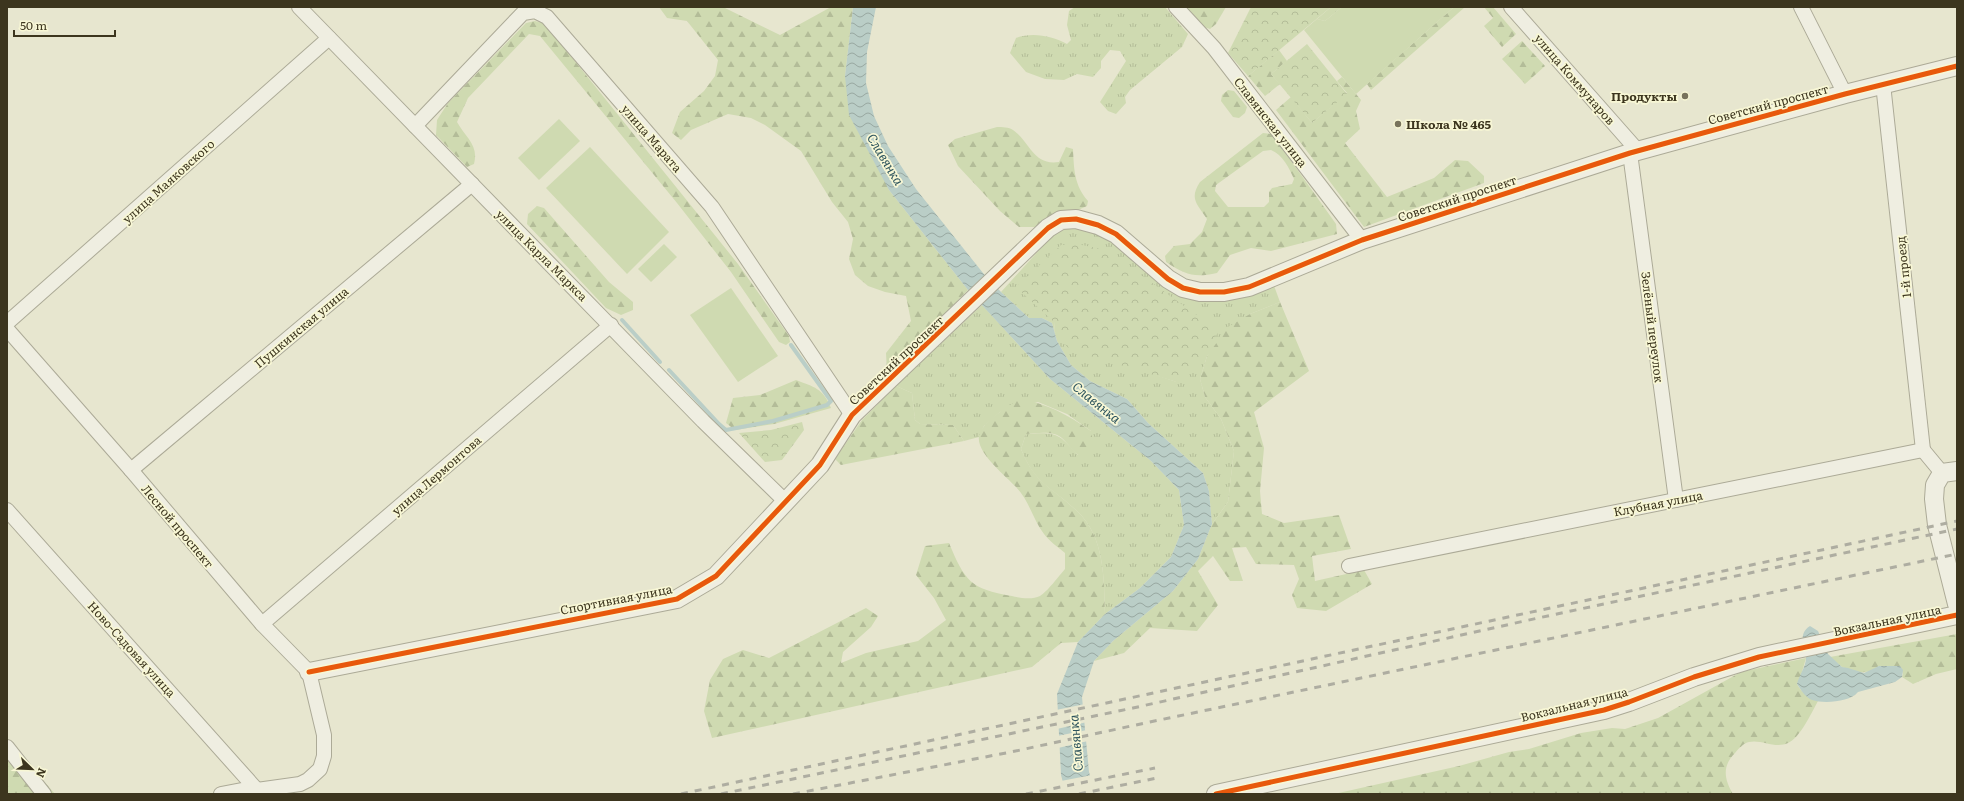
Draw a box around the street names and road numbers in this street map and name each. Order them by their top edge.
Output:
street label: улица Коммунаров [1530,30,1620,129]
street label: Славянская улица [1230,73,1312,171]
street label: Советский проспект [1706,79,1830,129]
street label: улица Марата [617,100,687,176]
street label: улица Маяковского [118,135,218,227]
street label: Советский проспект [1395,170,1519,226]
street label: улица Карла Маркса [492,205,592,305]
street label: 1-й проезд [1891,235,1915,299]
street label: Зелёный переулок [1637,271,1669,383]
street label: Пушкинская улица [250,282,352,372]
street label: Советский проспект [845,311,947,409]
street label: улица Лермонтова [387,431,485,519]
street label: Лесной проспект [138,480,218,572]
street label: Клубная улица [1612,485,1705,520]
street label: Спортивная улица [558,579,674,619]
street label: Ново-Садовая улица [84,597,180,701]
street label: Вокзальная улица [1831,600,1943,640]
street label: Вокзальная улица [1519,682,1630,726]

